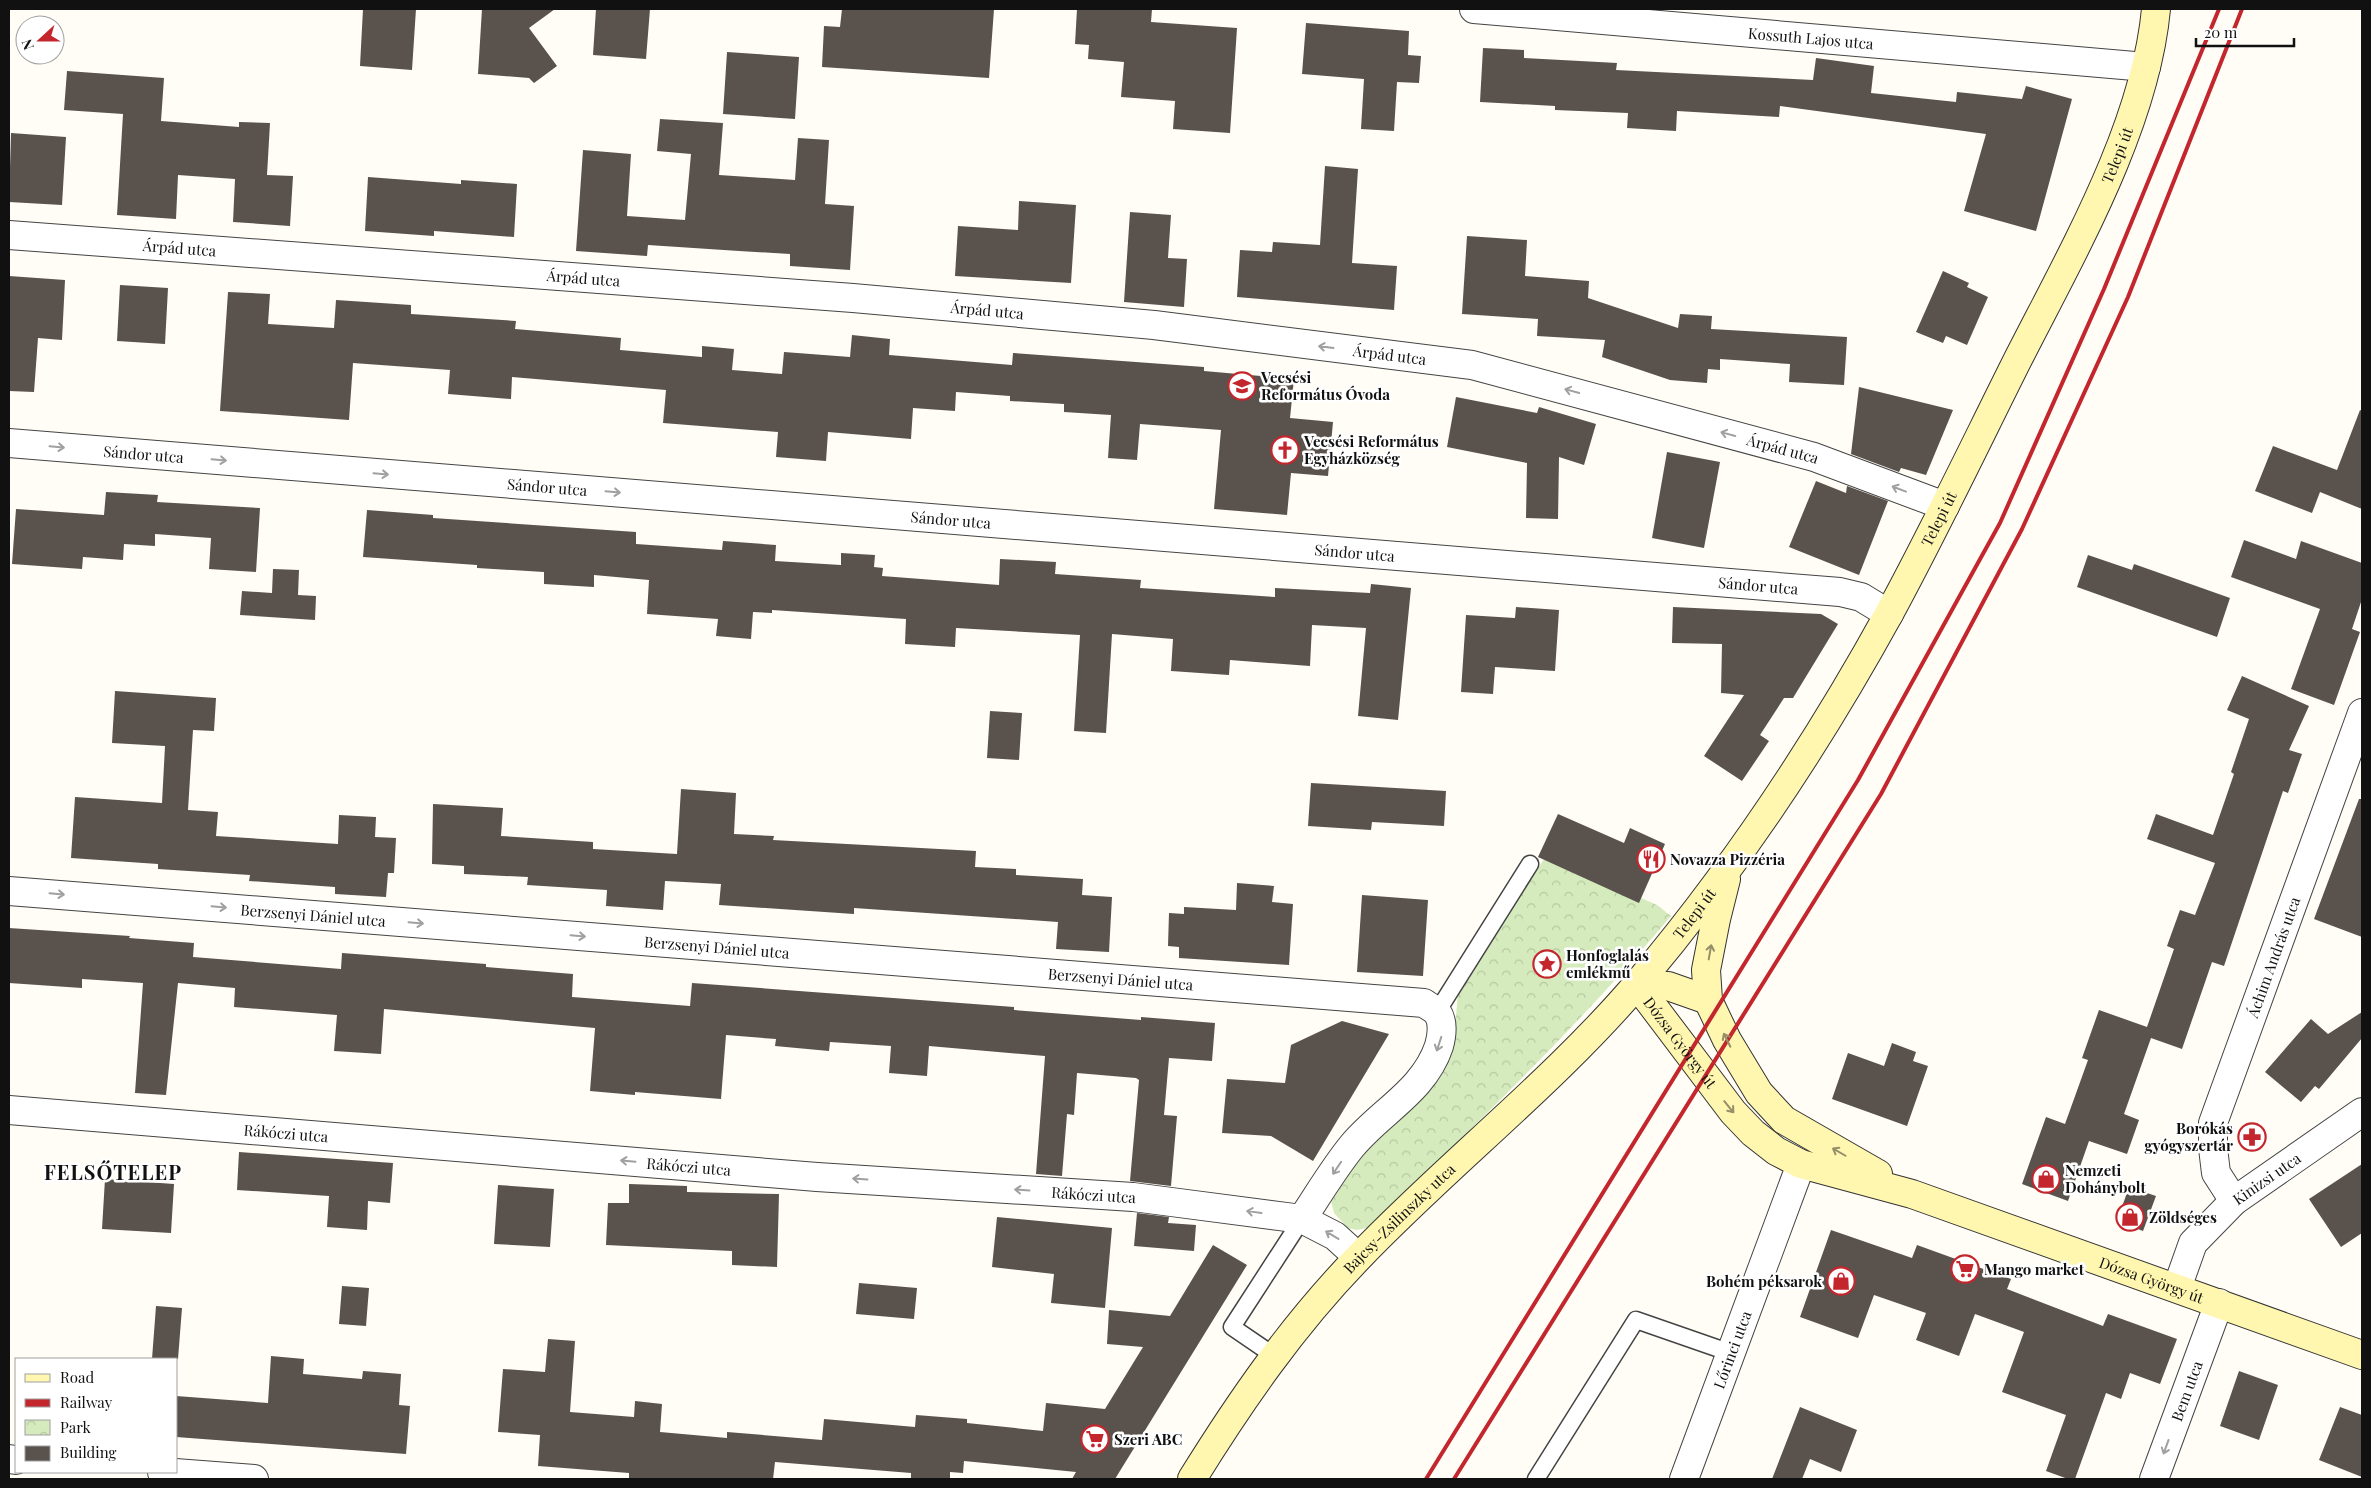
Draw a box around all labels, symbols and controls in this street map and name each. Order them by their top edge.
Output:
north arrow [15,15,65,65]
scale bar [2196,15,2294,47]
text: 20 m [2204,22,2238,42]
street label: Kossuth Lajos utca [1747,23,1875,53]
text: N [17,37,38,53]
street label: Telepi út [2097,124,2137,186]
street label: Árpád utca [141,235,217,260]
street label: Árpád utca [545,265,621,291]
street label: Árpád utca [949,297,1025,323]
street label: Árpád utca [1351,340,1428,369]
one-way arrow [1318,342,1334,352]
place label: Vecsési Református Óvoda [1260,367,1390,404]
school or university icon: Vecsési Református Óvoda [1227,371,1257,401]
one-way arrow [1564,386,1580,396]
one-way arrow [1721,428,1737,438]
street label: Árpád utca [1744,429,1822,468]
place label: Vecsési Református Egyházközség [1303,431,1439,468]
church icon: Vecsési Református Egyházközség [1270,435,1300,465]
street label: Sándor utca [103,441,185,467]
one-way arrow [49,443,65,452]
one-way arrow [211,456,227,465]
one-way arrow [373,469,389,478]
street label: Sándor utca [506,474,589,500]
one-way arrow [1892,484,1908,493]
street label: Telepi út [1916,487,1961,550]
one-way arrow [605,488,621,497]
street label: Sándor utca [910,506,992,533]
street label: Sándor utca [1314,539,1396,566]
street label: Sándor utca [1717,572,1800,599]
restaurant icon: Novazza Pizzéria [1636,844,1666,874]
place label: Novazza Pizzéria [1670,849,1785,869]
street label: Telepi út [1668,883,1720,943]
one-way arrow [49,890,65,899]
street label: Áchim András utca [2242,893,2305,1021]
street label: Berzsenyi Dániel utca [240,899,387,931]
one-way arrow [211,903,227,912]
one-way arrow [408,918,424,928]
one-way arrow [570,931,586,941]
street label: Berzsenyi Dániel utca [643,931,791,963]
one-way arrow [1705,944,1715,960]
place label: Honfoglalás emlékmű [1566,945,1649,982]
place icon: Honfoglalás emlékmű [1532,949,1562,979]
street label: Berzsenyi Dániel utca [1047,963,1194,995]
street label: Dózsa György út [1639,993,1722,1093]
one-way arrow [1722,1033,1732,1048]
one-way arrow [1434,1036,1443,1052]
one-way arrow [1724,1101,1735,1114]
place label: Borókás gyógyszertár [2145,1118,2233,1155]
street label: Rákóczi utca [243,1120,330,1146]
pharmacy icon: Borókás gyógyszertár [2237,1122,2267,1152]
one-way arrow [1833,1147,1847,1157]
street label: Kinizsi utca [2229,1148,2305,1209]
street label: Rákóczi utca [646,1153,732,1180]
one-way arrow [621,1156,637,1166]
district label: FELSŐTELEP [44,1158,182,1185]
street label: Bajcsy-Zsilinszky utca [1339,1159,1460,1278]
one-way arrow [1332,1160,1342,1174]
place label: Nemzeti Dohánybolt [2065,1160,2146,1197]
shop icon: Nemzeti Dohánybolt [2031,1164,2061,1194]
one-way arrow [852,1175,868,1184]
street label: Rákóczi utca [1051,1182,1137,1207]
one-way arrow [1014,1185,1030,1194]
shop icon: Zöldséges [2115,1202,2145,1232]
one-way arrow [1246,1207,1262,1217]
place label: Zöldséges [2149,1207,2217,1227]
one-way arrow [1325,1230,1339,1240]
street label: Dózsa György út [2097,1252,2207,1308]
supermarket icon: Mango market [1950,1254,1980,1284]
place label: Mango market [1984,1259,2085,1279]
shop icon: Bohém péksarok [1826,1266,1856,1296]
place label: Bohém péksarok [1706,1271,1822,1291]
street label: Lőrinci utca [1709,1308,1756,1391]
street label: Bem utca [2166,1357,2207,1424]
legend [15,1358,178,1473]
text: Road [60,1367,94,1387]
text: Railway [60,1392,113,1412]
text: Park [60,1417,92,1437]
supermarket icon: Szeri ABC [1080,1424,1110,1454]
place label: Szeri ABC [1114,1429,1182,1449]
one-way arrow [2161,1439,2170,1455]
text: Building [60,1442,117,1462]

